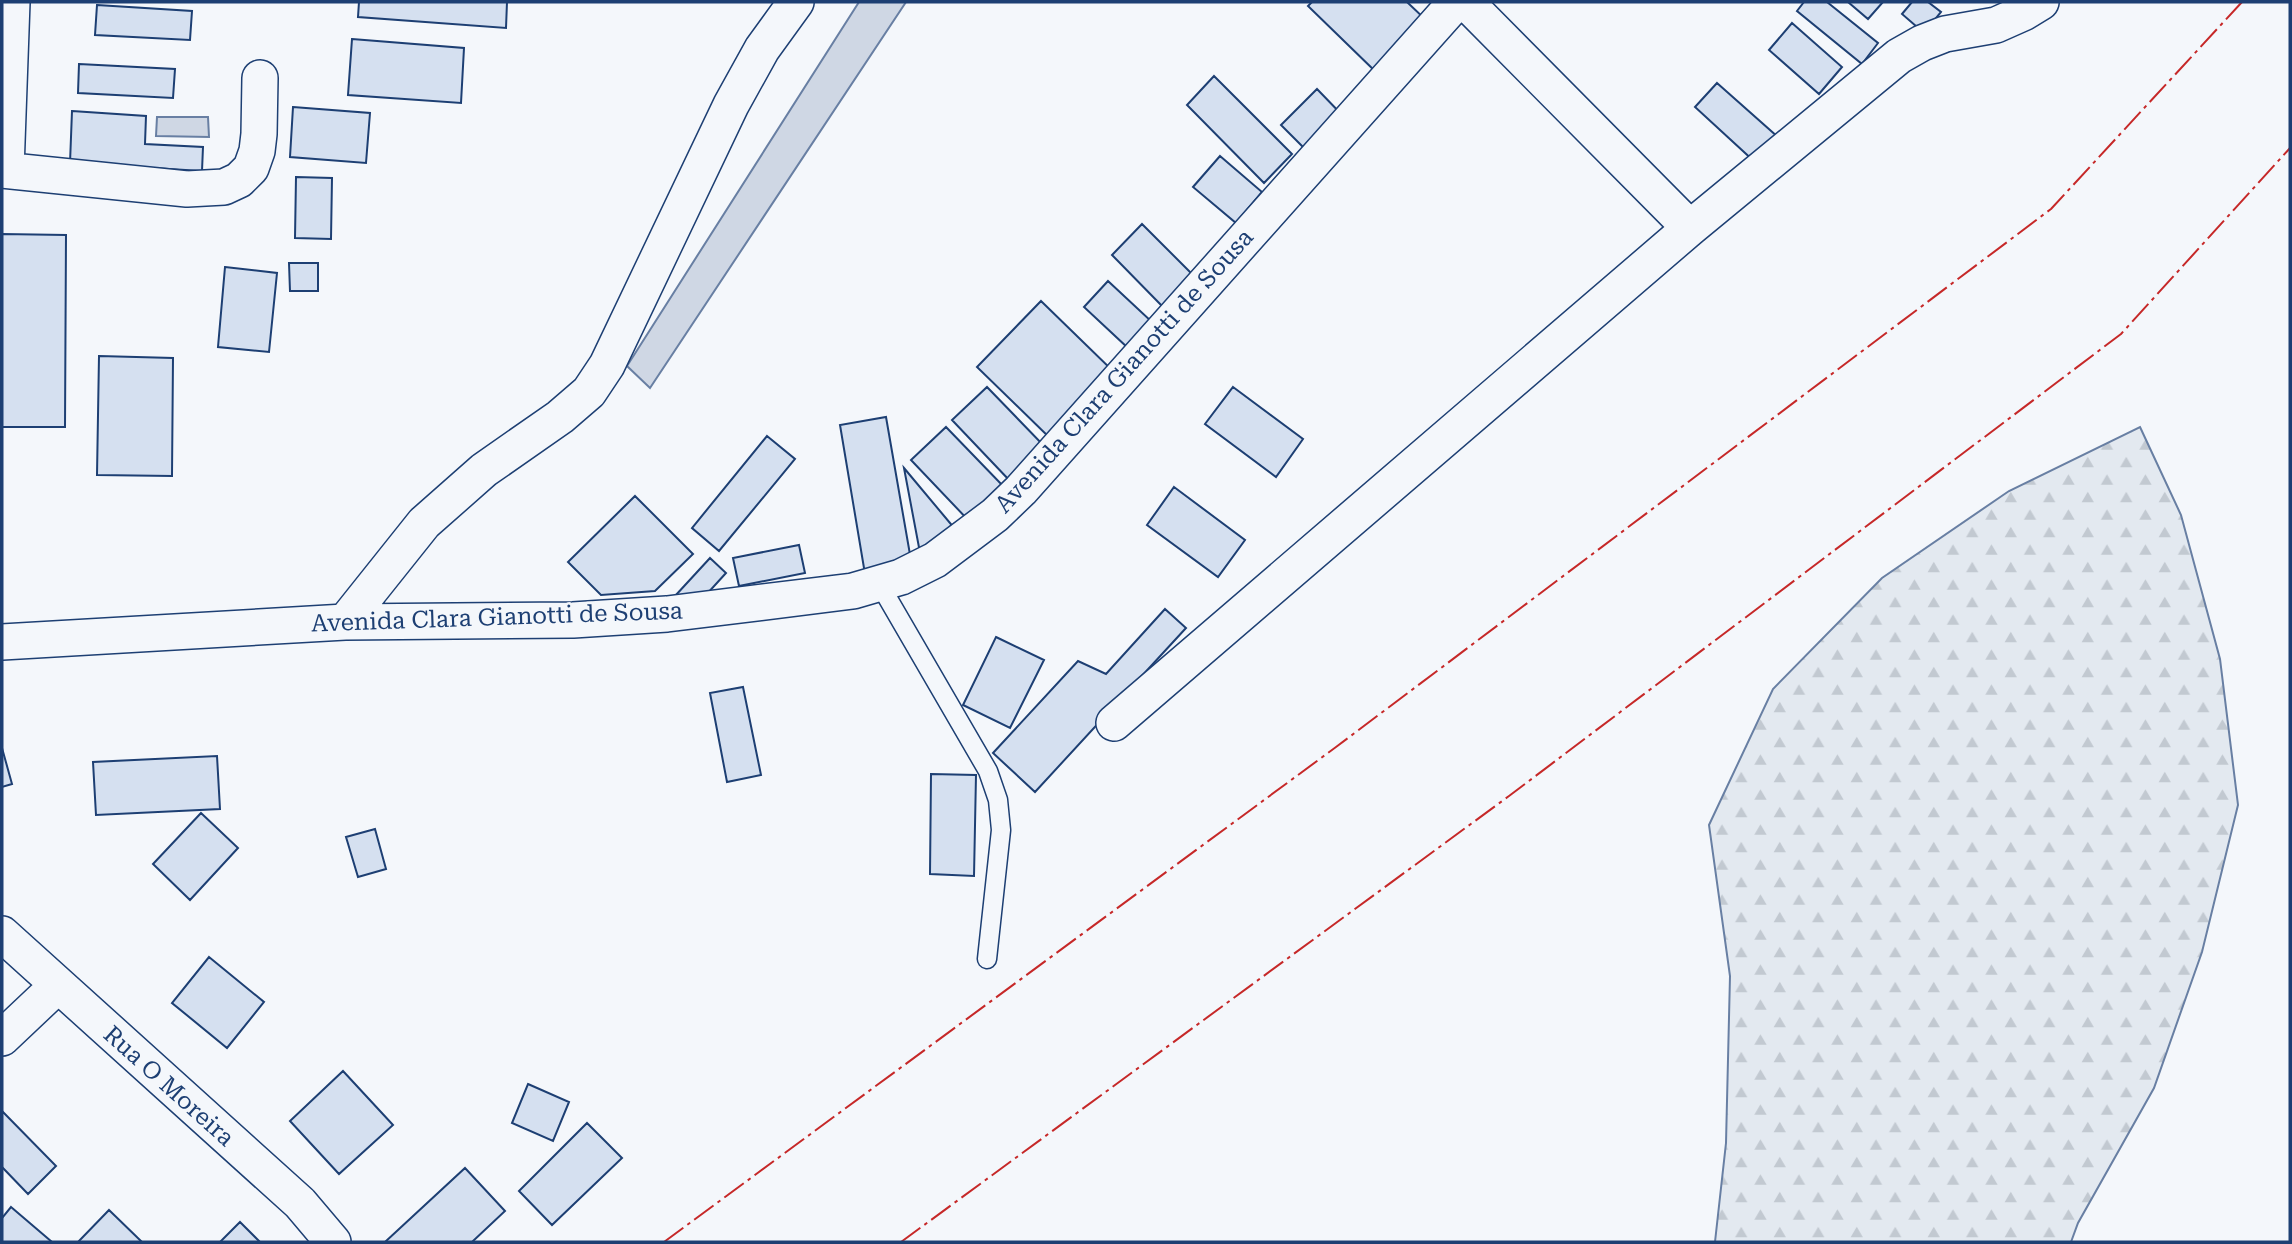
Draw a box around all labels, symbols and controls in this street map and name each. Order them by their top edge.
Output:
street label: Avenida Clara Gianotti de Sousa [989,223,1259,519]
street label: Avenida Clara Gianotti de Sousa [311,597,683,637]
street label: Rua O Moreira [98,1020,240,1152]

